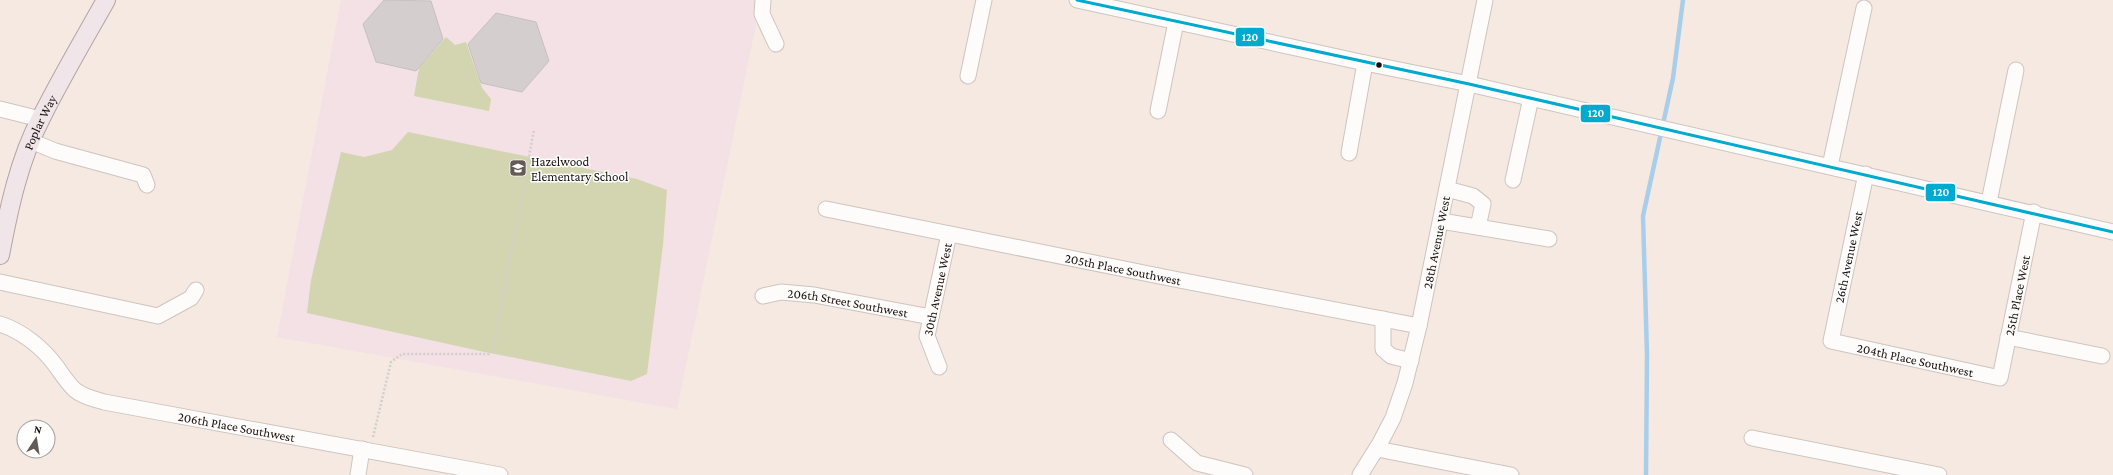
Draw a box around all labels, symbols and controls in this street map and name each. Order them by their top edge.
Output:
line badge: 120 [1235,27,1265,47]
text: 120 [1242,31,1259,43]
unlabelled marker [1374,60,1384,70]
street label: Poplar Way [21,91,60,152]
line badge: 120 [1580,104,1611,123]
text: 120 [1588,107,1605,119]
place label: Hazelwood Elementary School [531,154,629,184]
school or university icon: Hazelwood Elementary School [508,158,528,178]
line badge: 120 [1925,183,1956,202]
text: 120 [1933,186,1950,198]
street label: 28th Avenue West [1420,194,1453,290]
street label: 26th Avenue West [1831,209,1866,304]
street label: 30th Avenue West [920,241,955,337]
street label: 205th Place Southwest [1064,250,1183,288]
street label: 25th Place West [2002,253,2033,337]
street label: 206th Street Southwest [787,286,910,321]
street label: 204th Place Southwest [1856,340,1976,380]
street label: 206th Place Southwest [177,409,297,445]
north arrow [16,419,56,459]
text: N [33,423,43,436]

